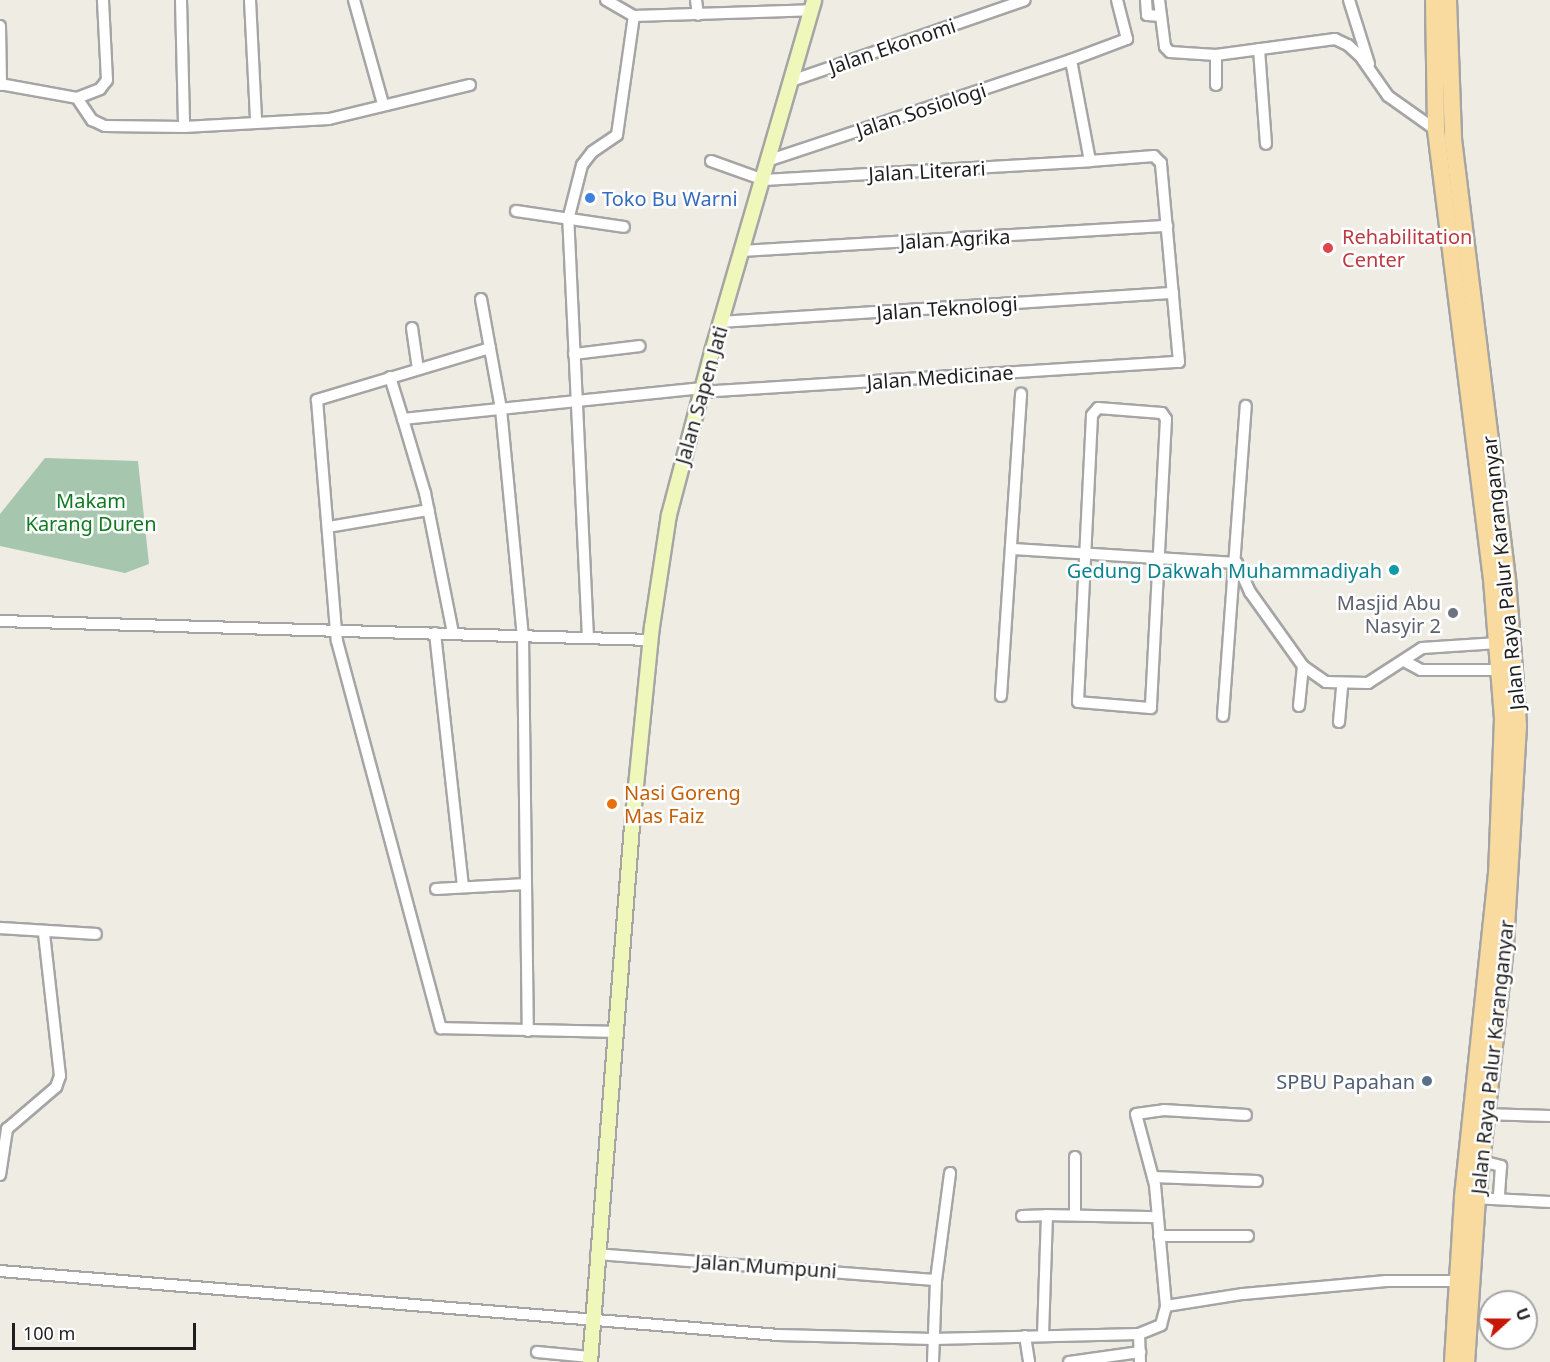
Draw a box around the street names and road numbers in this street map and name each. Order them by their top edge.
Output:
street label: Jalan Ekonomi [825,13,959,79]
street label: Jalan Sosiologi [853,78,989,142]
street label: Jalan Literari [868,156,986,186]
street label: Jalan Agrika [899,224,1011,254]
street label: Jalan Teknologi [876,291,1018,325]
street label: Jalan Sapen Jati [670,323,732,467]
street label: Jalan Medicinae [866,360,1014,394]
street label: Jalan Raya Palur Karanganyar [1477,435,1529,711]
street label: Jalan Raya Palur Karanganyar [1466,919,1518,1195]
street label: Jalan Mumpuni [694,1249,838,1283]

